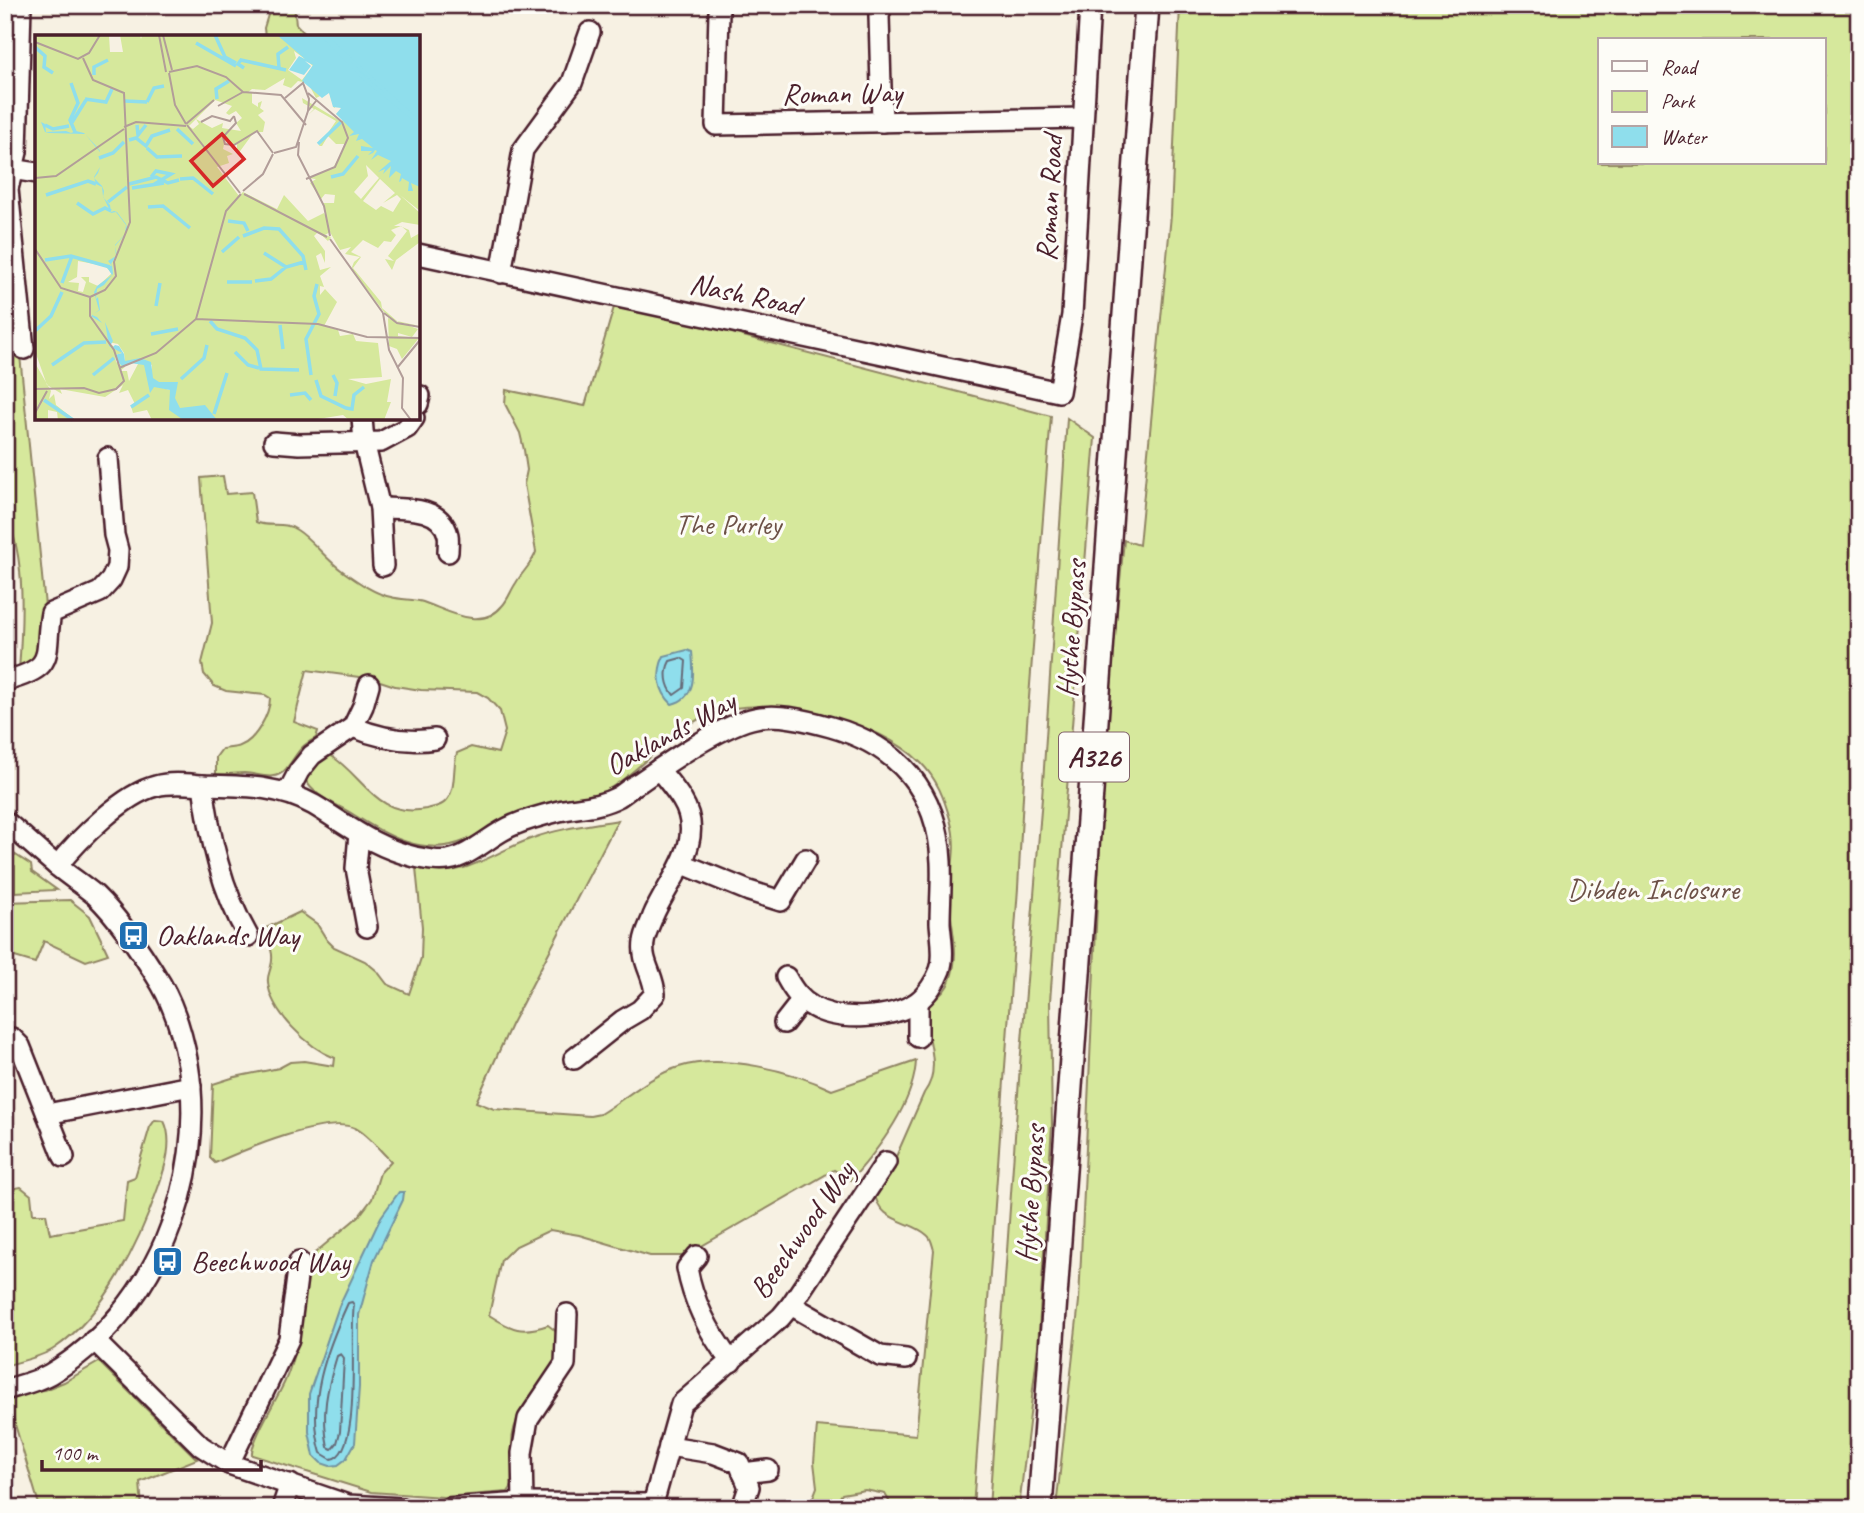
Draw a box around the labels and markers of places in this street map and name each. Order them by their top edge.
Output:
place label: Oaklands Way [156,916,302,954]
bus stop icon: Oaklands Way [116,918,150,952]
place label: Beechwood Way [191,1242,352,1280]
bus stop icon: Beechwood Way [151,1244,185,1278]

